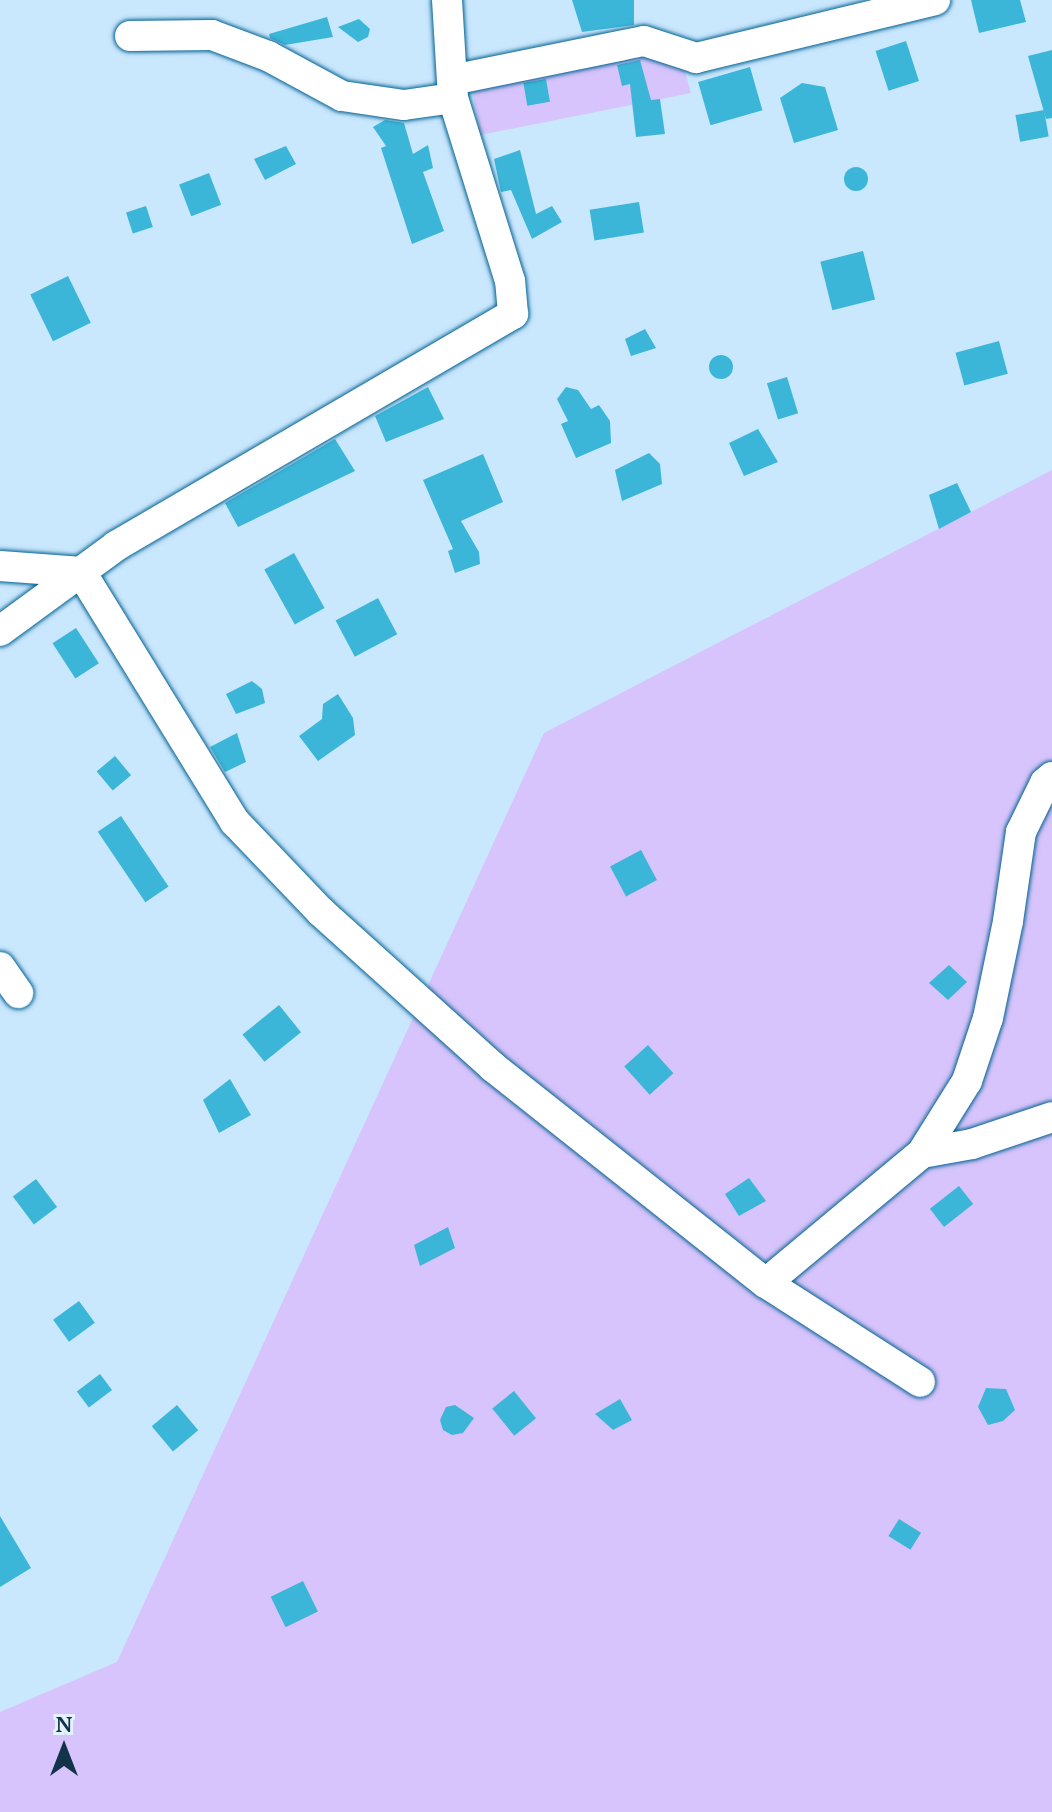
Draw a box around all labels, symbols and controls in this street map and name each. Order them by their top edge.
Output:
north arrow [24,1708,104,1788]
text: N [56,1709,72,1738]

